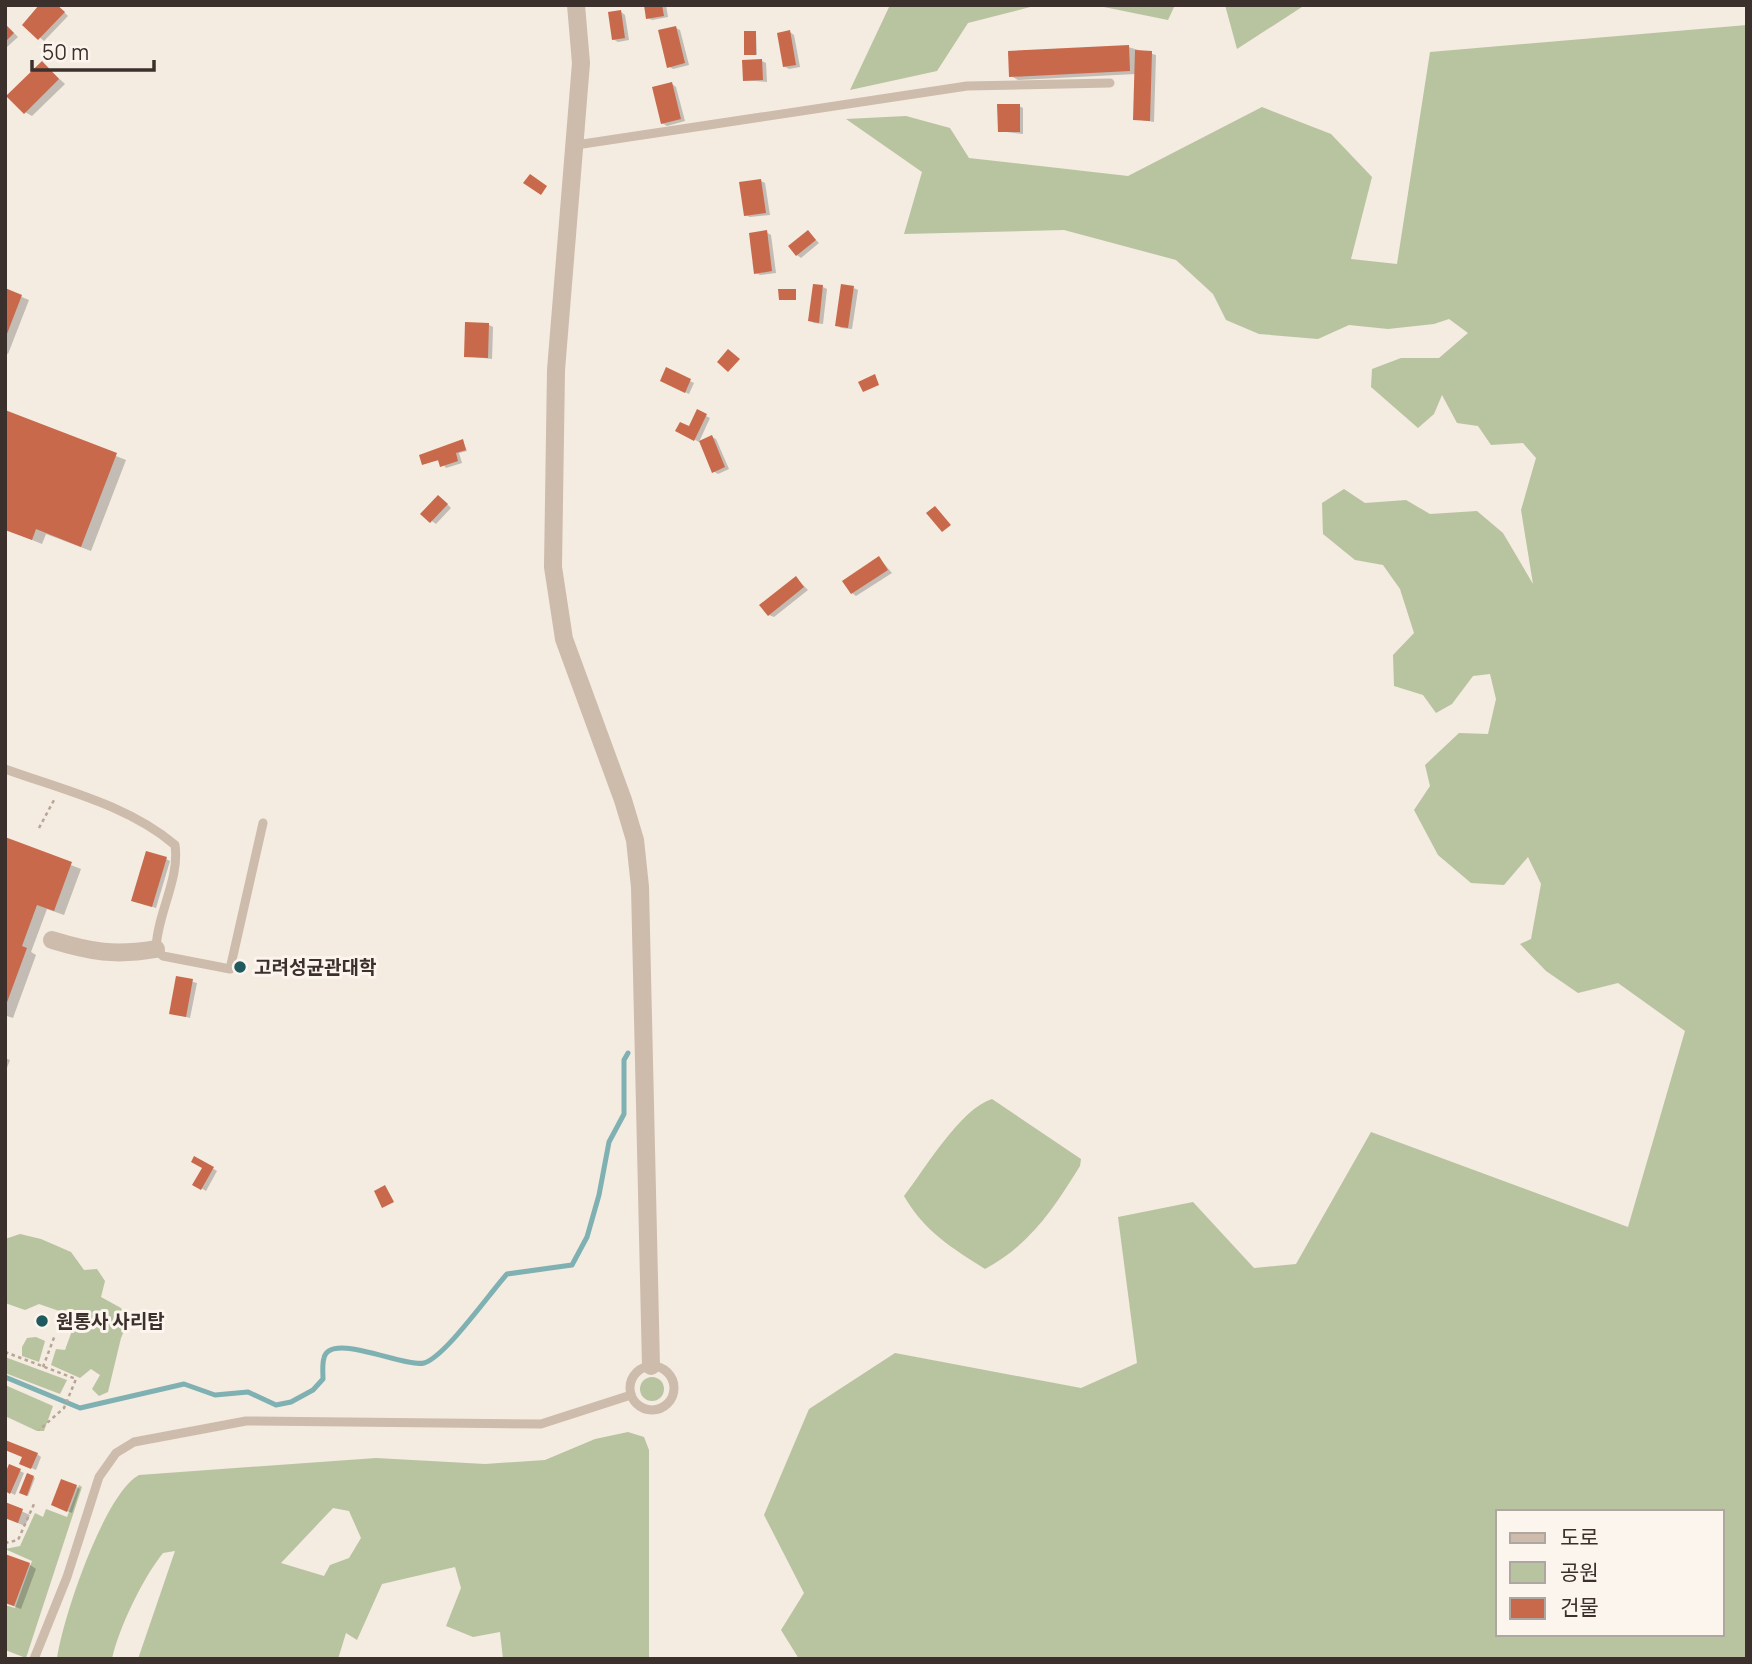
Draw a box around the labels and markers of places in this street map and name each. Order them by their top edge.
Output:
place label: 고려성균관대학 [254,954,376,980]
marker: 고려성균관대학 [232,959,248,975]
place label: 원통사 사리탑 [56,1308,165,1334]
marker: 원통사 사리탑 [34,1313,50,1329]

